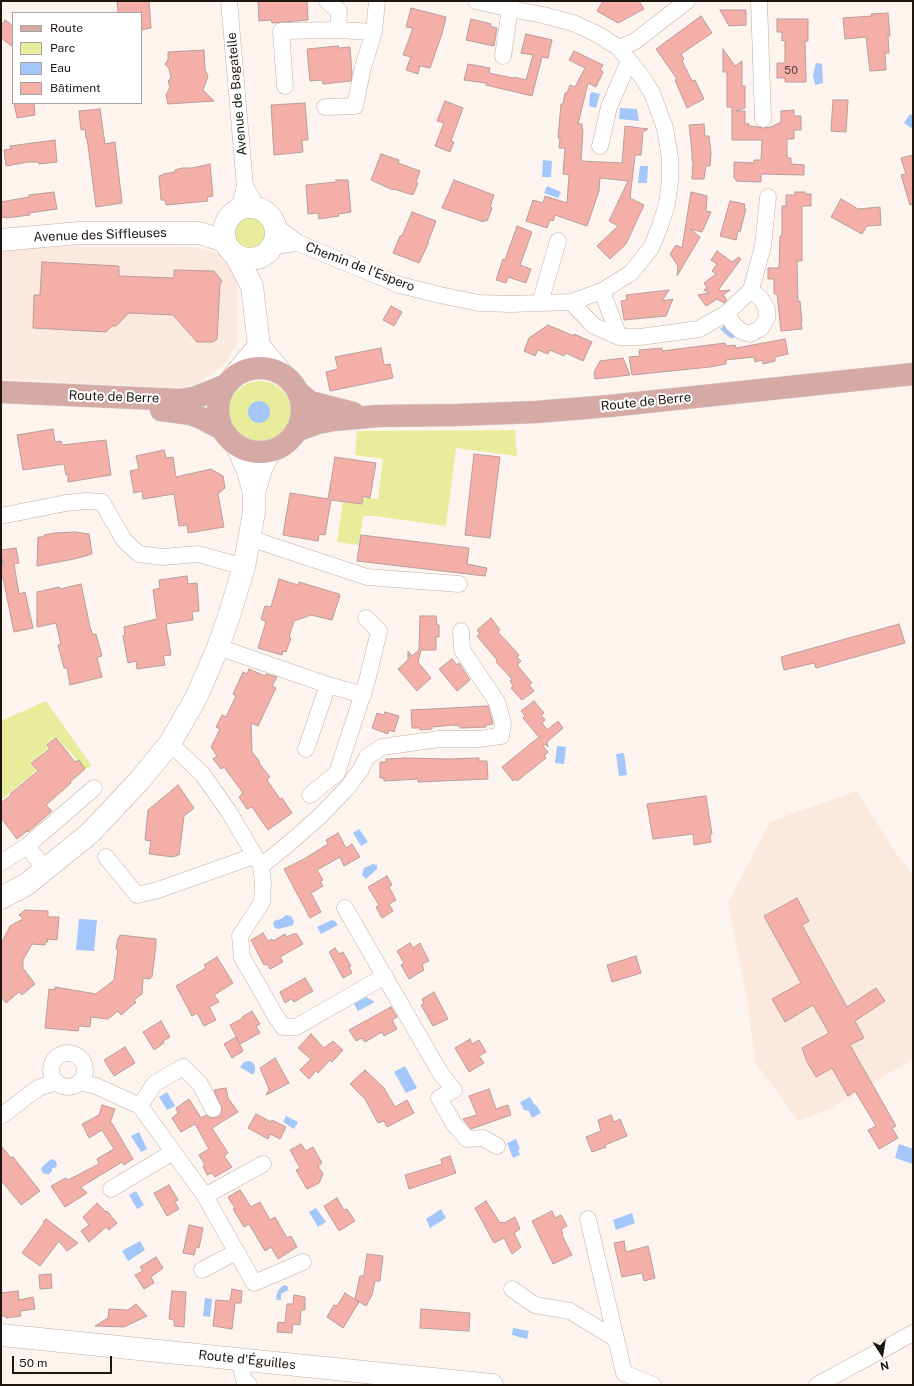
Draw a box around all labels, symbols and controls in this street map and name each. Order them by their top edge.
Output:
legend [12,12,142,104]
text: Route [50,21,83,35]
street label: Avenue de Bagatelle [224,32,250,156]
text: Parc [50,41,75,55]
text: Eau [50,61,71,75]
house number: 50 [784,64,798,78]
text: Bâtiment [50,81,101,95]
street label: Avenue des Siffleuses [33,225,167,245]
street label: Chemin de l'Espero [303,239,417,295]
street label: Route de Berre [68,388,160,406]
street label: Route de Berre [600,390,692,414]
north arrow [862,1334,902,1374]
street label: Route d'Éguilles [198,1347,296,1373]
scale bar [14,1348,114,1374]
text: 50 m [19,1356,47,1370]
text: N [879,1359,890,1373]

